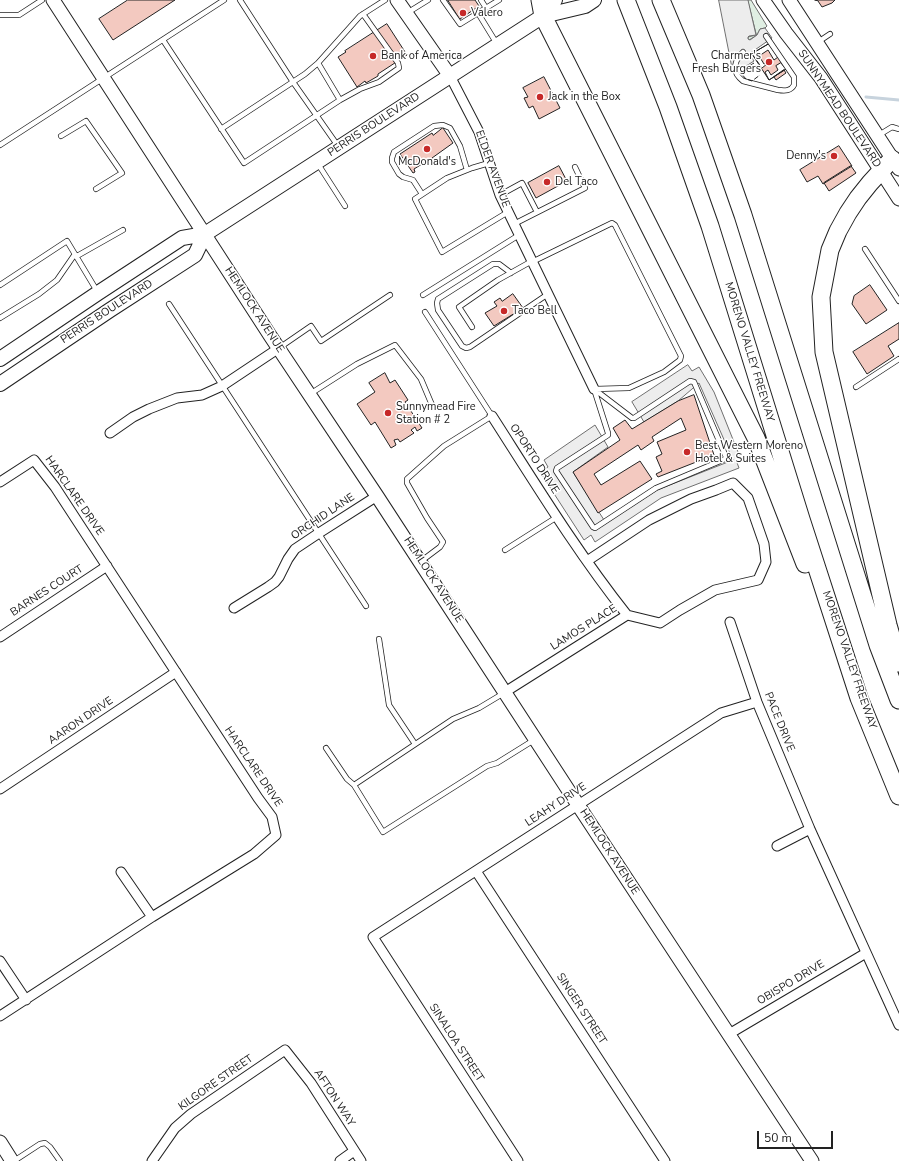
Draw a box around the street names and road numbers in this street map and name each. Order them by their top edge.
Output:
street label: SUNNYMEAD BOULEVARD [795,48,883,170]
street label: PERRIS BOULEVARD [325,90,423,160]
street label: ELDER AVENUE [472,129,512,209]
street label: HEMLOCK AVENUE [221,265,287,355]
street label: PERRIS BOULEVARD [58,277,156,347]
street label: MORENO VALLEY FREEWAY [721,281,777,423]
street label: OPORTO DRIVE [507,422,561,496]
street label: HARCLARE DRIVE [42,454,106,538]
street label: ORCHID LANE [289,491,357,543]
street label: HEMLOCK AVENUE [400,535,466,625]
street label: BARNES COURT [8,563,86,619]
street label: MORENO VALLEY FREEWAY [819,589,879,731]
street label: LAMOS PLACE [548,602,620,654]
street label: PACE DRIVE [761,690,797,754]
street label: AARON DRIVE [46,695,116,747]
street label: HARCLARE DRIVE [221,724,285,810]
street label: LEAHY DRIVE [523,780,589,830]
street label: HEMLOCK AVENUE [576,807,642,897]
street label: OBISPO DRIVE [755,958,827,1008]
street label: SINGER STREET [553,971,609,1047]
street label: SINALOA STREET [426,1002,486,1084]
street label: KILGORE STREET [176,1052,256,1114]
street label: AFTON WAY [311,1067,357,1129]

